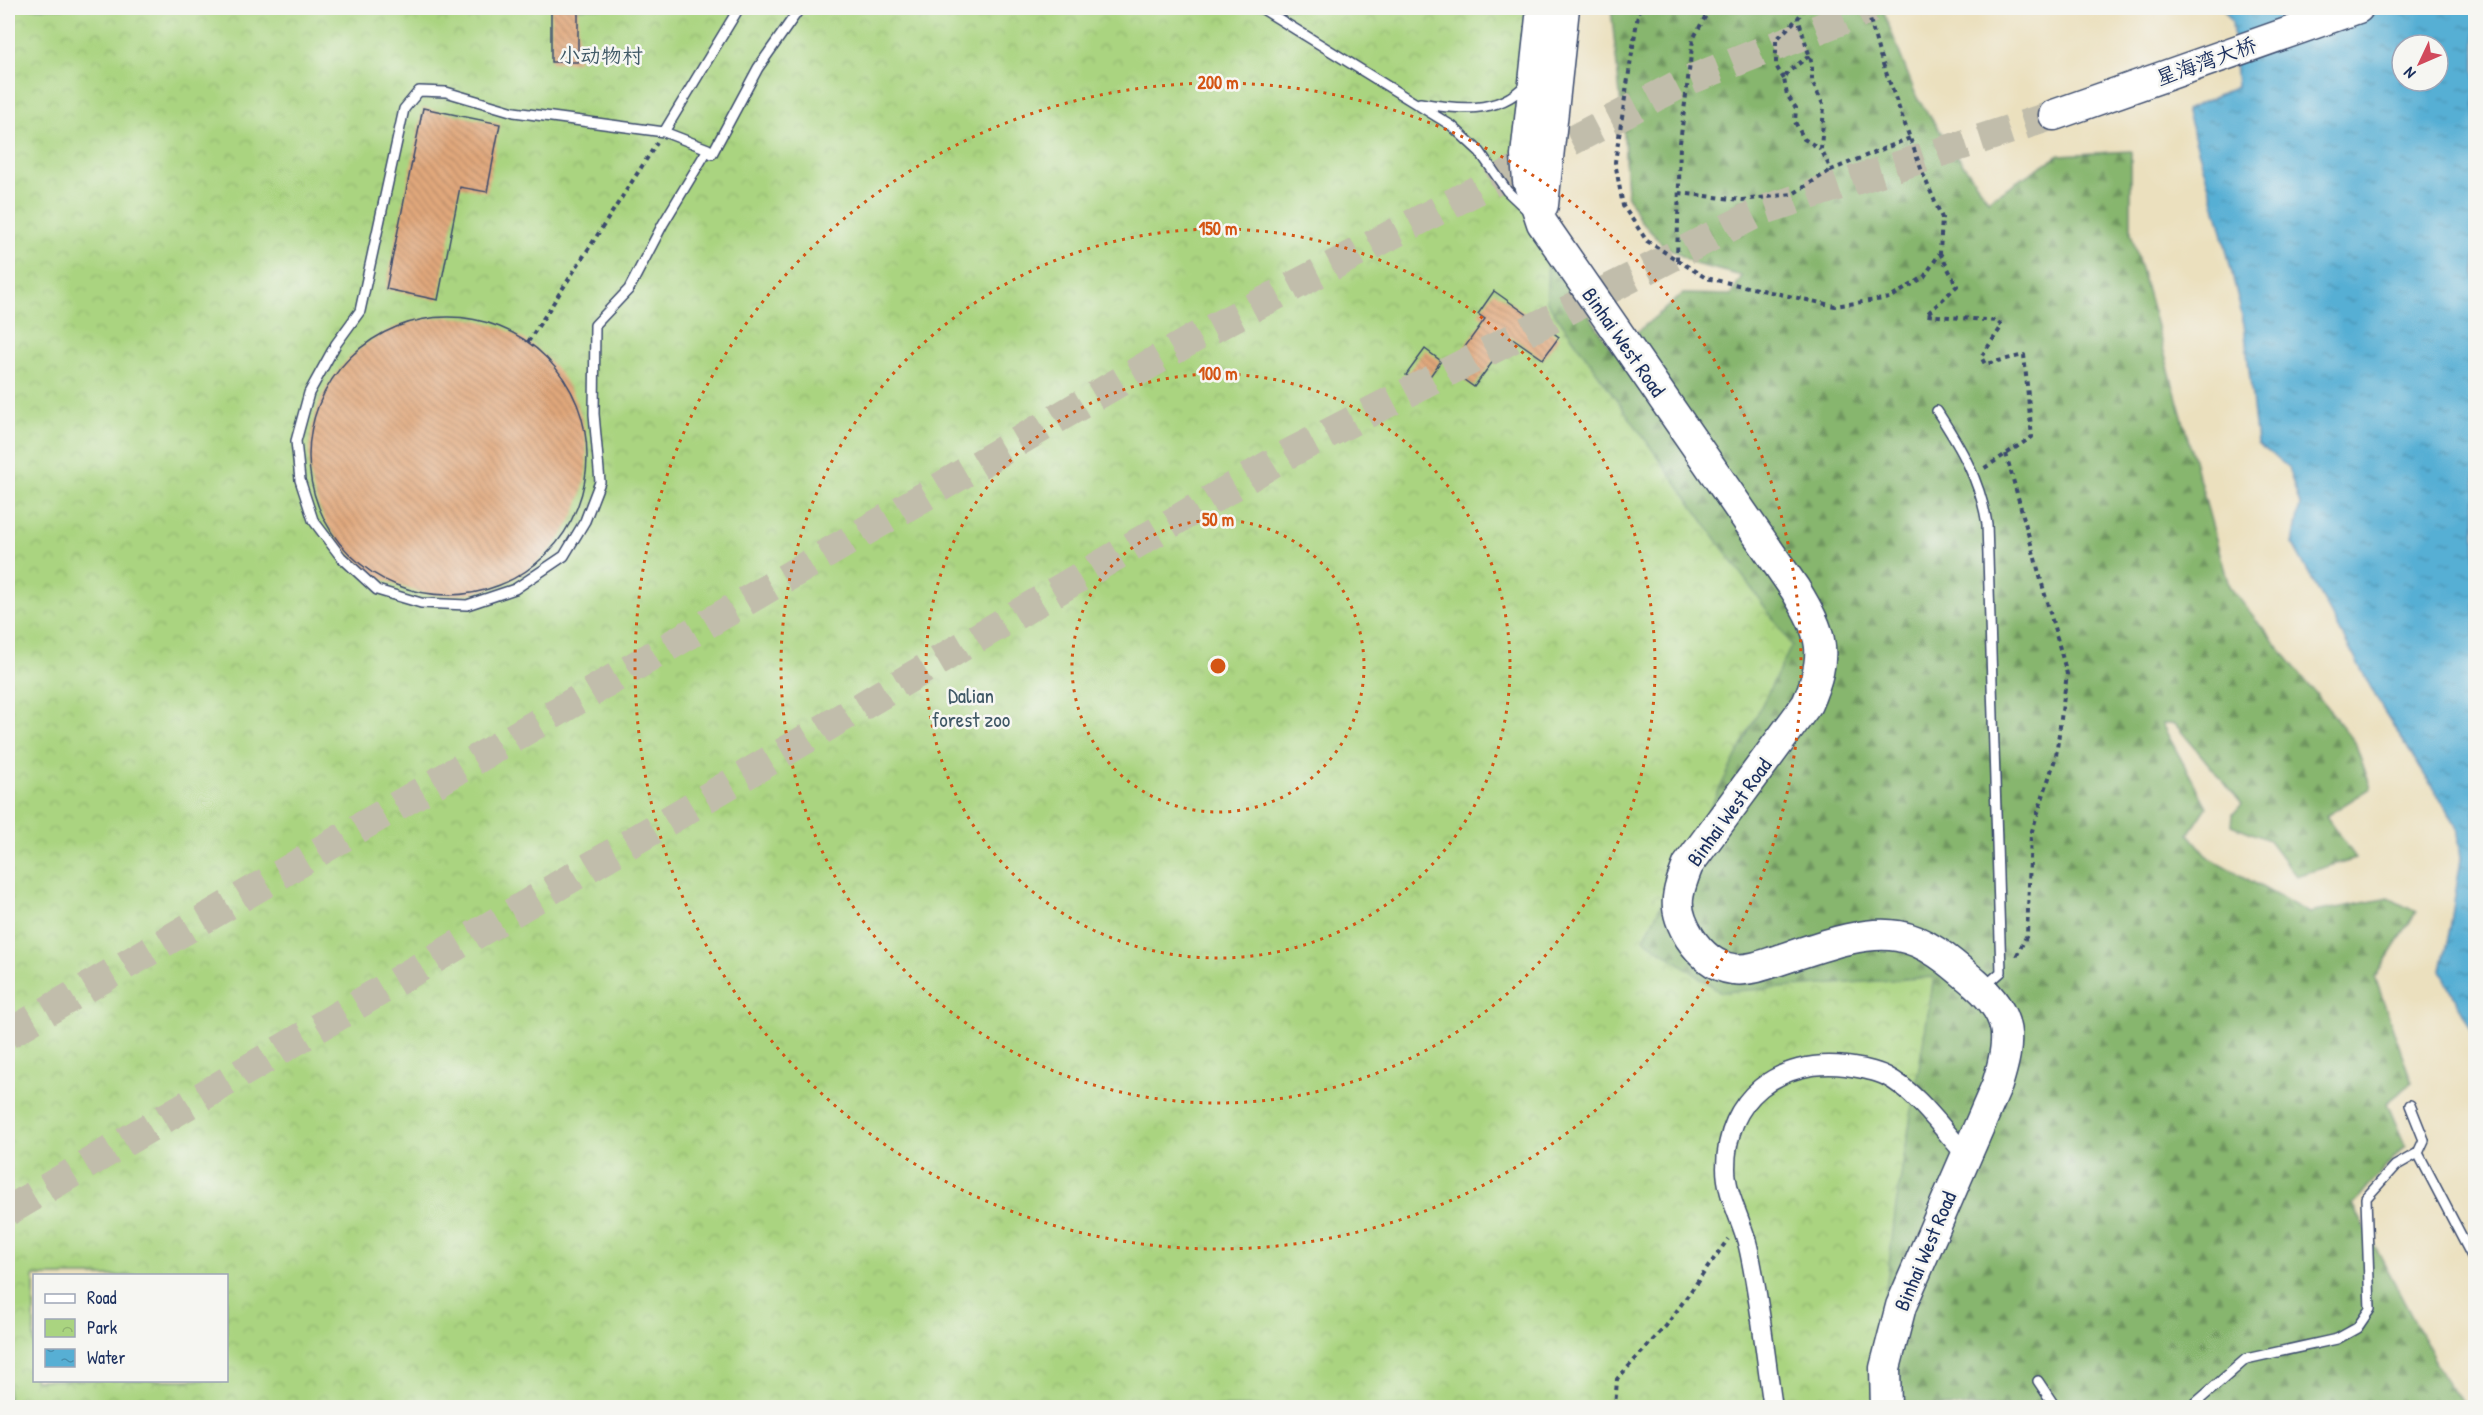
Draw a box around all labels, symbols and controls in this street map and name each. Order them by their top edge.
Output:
street label: 星海湾大桥 [2152,29,2260,93]
north arrow [2390,33,2450,93]
park label: 小动物村 [559,41,643,70]
text: N [2398,62,2420,84]
text: 200 m [1198,70,1238,95]
text: 150 m [1199,216,1237,241]
street label: Binhai West Road [1576,282,1672,402]
text: 100 m [1198,361,1238,386]
text: 50 m [1202,507,1234,532]
centre of rings [1208,656,1228,676]
park label: Dalian forest zoo [932,681,1010,734]
street label: Binhai West Road [1680,752,1778,872]
street label: Binhai West Road [1887,1187,1963,1315]
legend [33,1274,228,1382]
text: Road [87,1285,117,1310]
text: Park [87,1315,118,1340]
text: Water [87,1345,125,1370]

